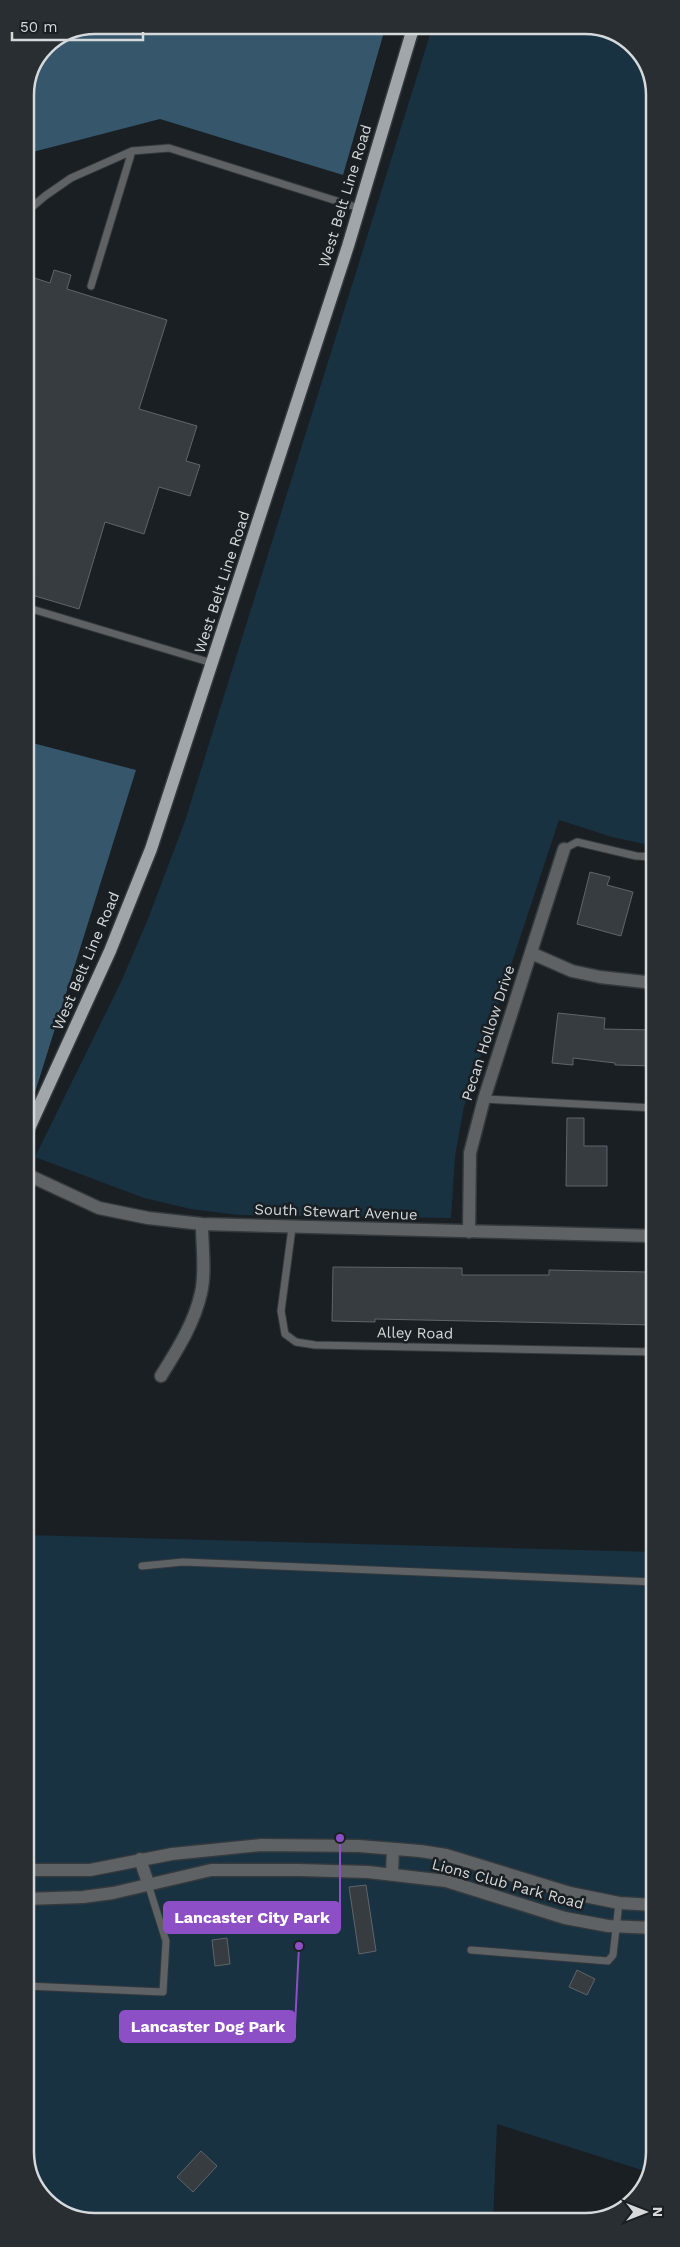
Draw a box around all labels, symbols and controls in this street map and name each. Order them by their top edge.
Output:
scale bar [12,10,144,42]
text: 50 m [20,18,57,36]
street label: West Belt Line Road [315,122,375,270]
street label: West Belt Line Road [190,509,254,655]
street label: West Belt Line Road [49,889,123,1033]
street label: Pecan Hollow Drive [458,963,518,1103]
street label: South Stewart Avenue [254,1200,418,1224]
street label: Alley Road [377,1323,453,1343]
street label: Lions Club Park Road [430,1855,586,1913]
callout: Lancaster City Park [164,1902,340,1933]
text: Lancaster City Park [174,1908,330,1927]
callout: Lancaster Dog Park [120,2011,295,2042]
text: Lancaster Dog Park [131,2017,285,2036]
north arrow [620,2187,670,2237]
text: N [650,2207,666,2217]

